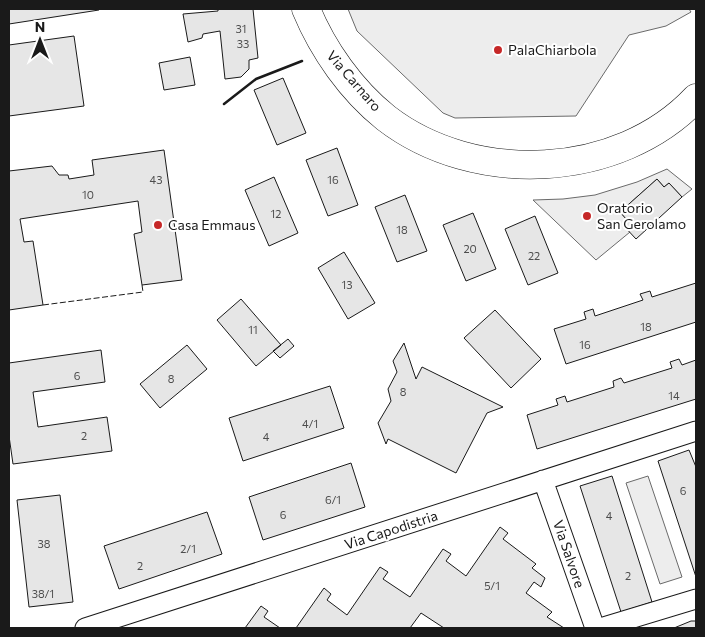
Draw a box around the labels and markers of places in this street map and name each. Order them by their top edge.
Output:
place label: PalaChiarbola [508,41,597,58]
marker: PalaChiarbola [492,44,504,56]
place label: Oratorio San Gerolamo [597,199,686,232]
marker: Oratorio San Gerolamo [581,210,593,222]
place label: Casa Emmaus [168,216,256,233]
marker: Casa Emmaus [152,219,164,231]

